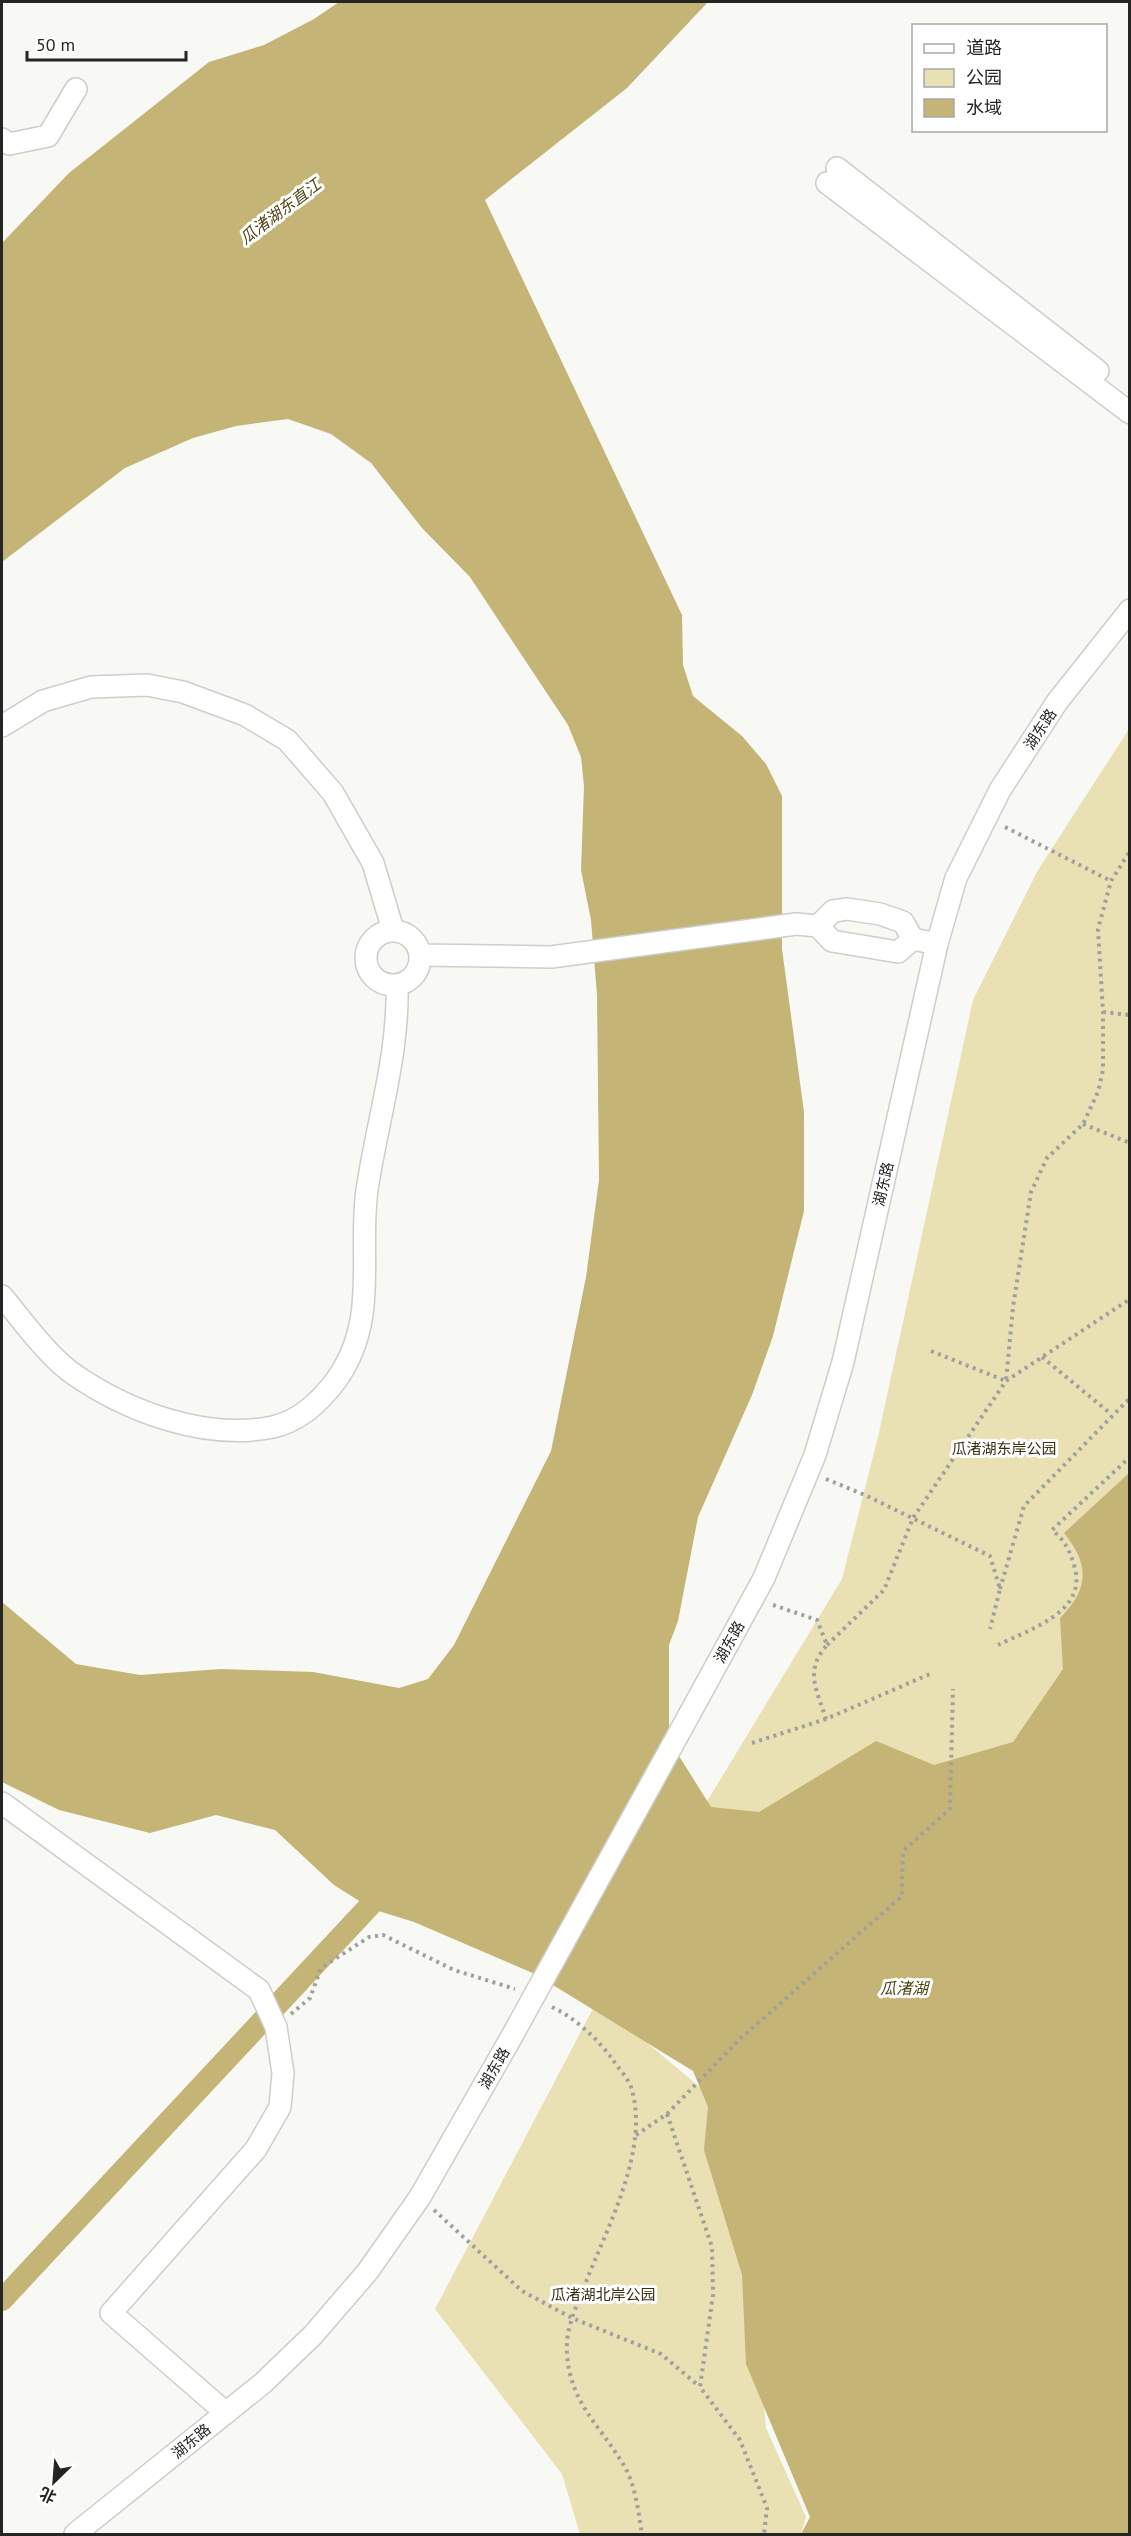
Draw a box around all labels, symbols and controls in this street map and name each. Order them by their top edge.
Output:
scale bar [27,24,186,62]
legend [912,24,1107,132]
text: 50 m [36,33,75,56]
text: 道路 [966,36,1002,59]
text: 公园 [966,66,1002,89]
text: 水域 [966,96,1002,119]
water label: 瓜渚湖东直江 [236,173,326,248]
street label: 湖东路 [1020,705,1060,753]
street label: 湖东路 [869,1160,897,1208]
park label: 瓜渚湖东岸公园 [951,1439,1057,1458]
street label: 湖东路 [710,1618,748,1666]
water label: 瓜渚湖 [880,1978,931,1998]
street label: 湖东路 [475,2044,513,2092]
park label: 瓜渚湖北岸公园 [550,2285,656,2304]
street label: 湖东路 [168,2419,214,2463]
north arrow [24,2452,84,2512]
text: 北 [36,2483,59,2508]

